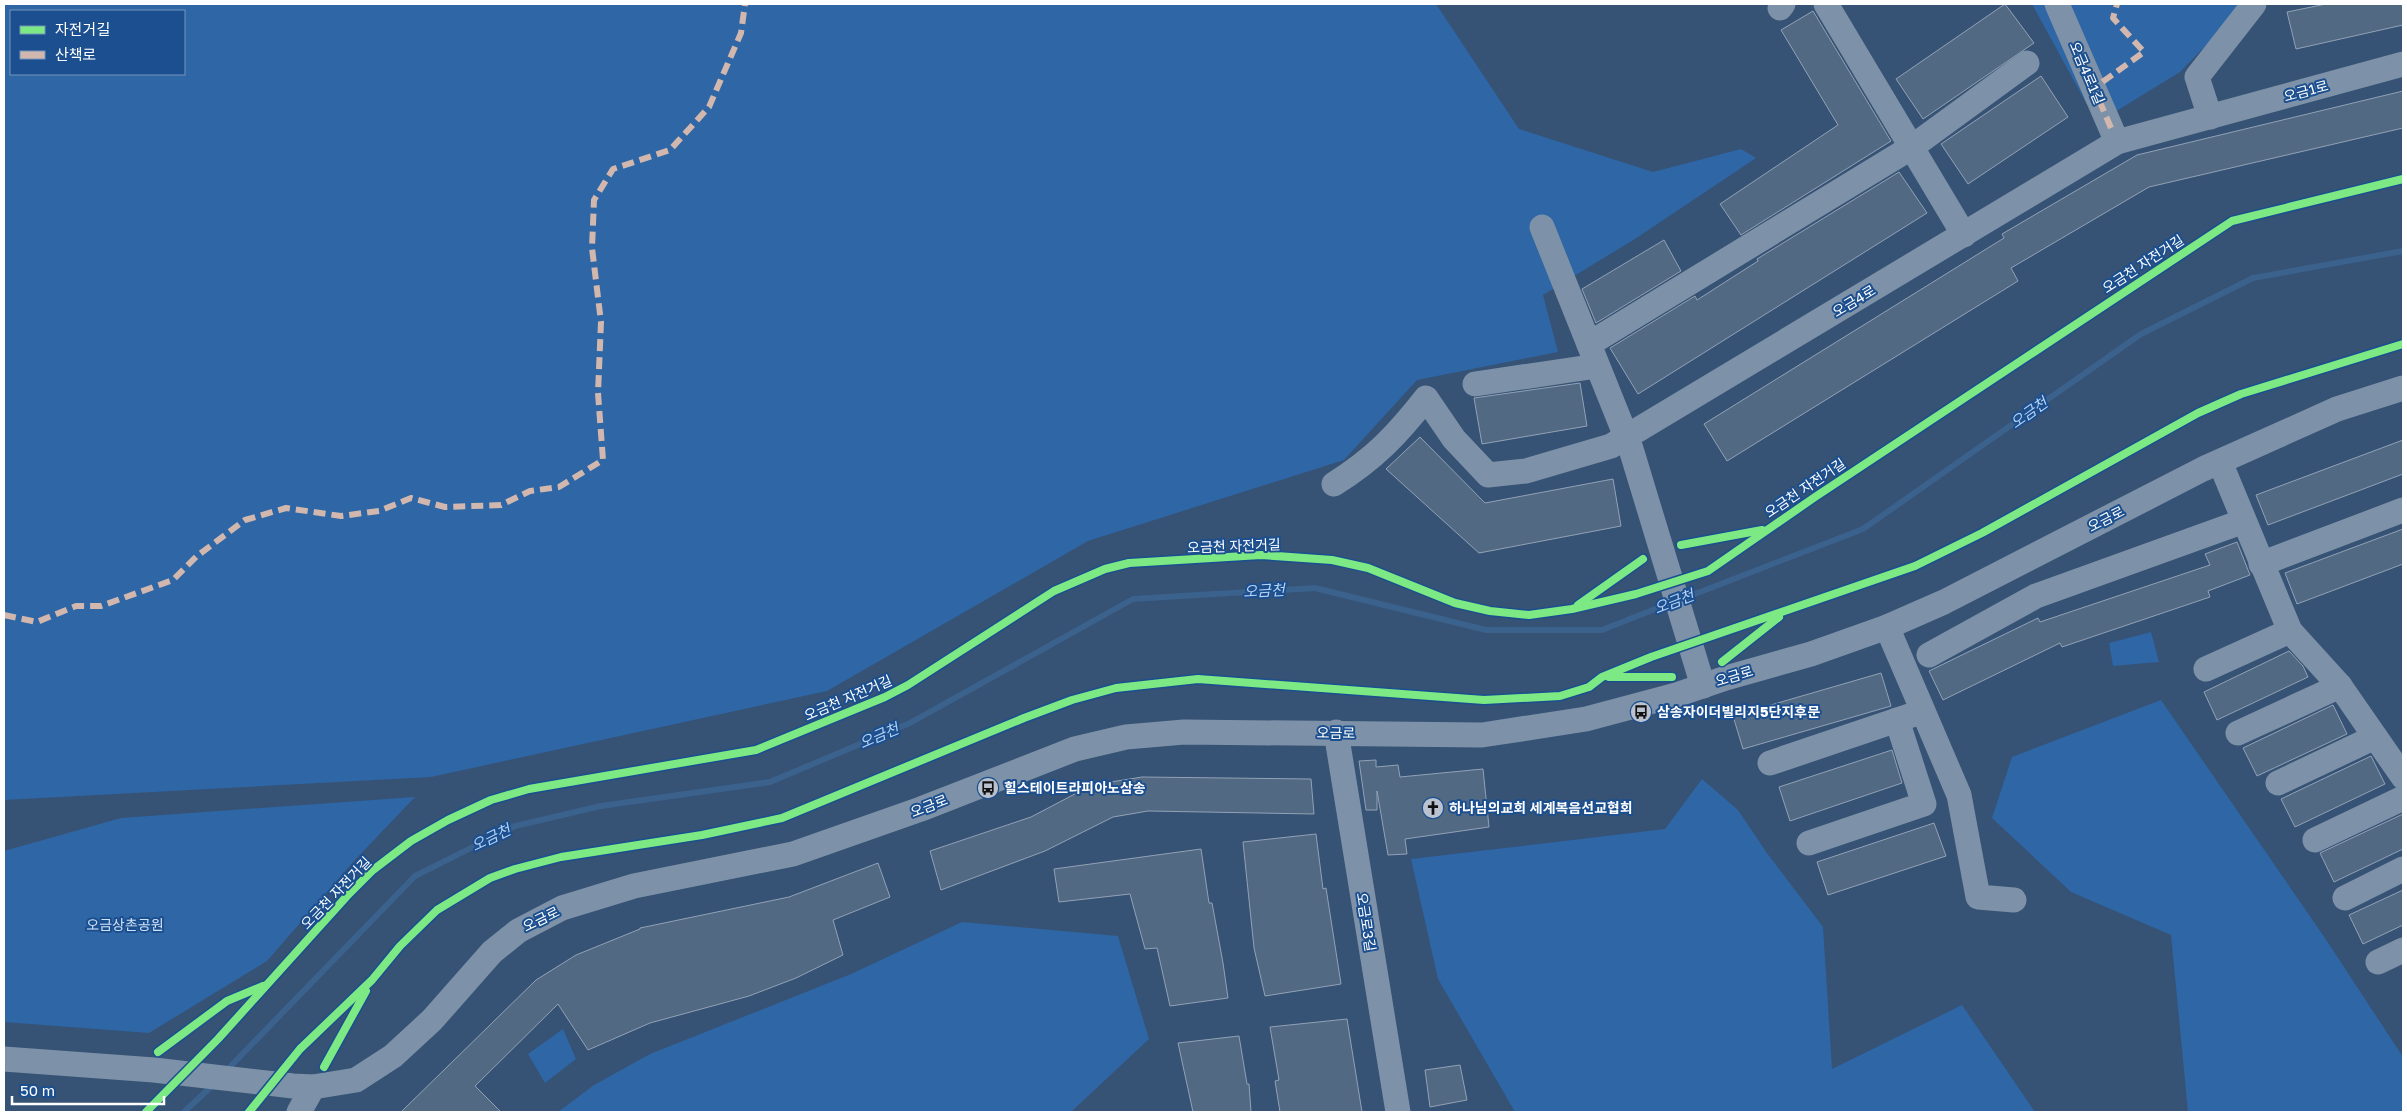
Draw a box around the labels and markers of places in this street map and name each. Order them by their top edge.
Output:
bus stop icon: 삼송자이더빌리지5단지후문 [1629,700,1653,724]
place label: 삼송자이더빌리지5단지후문 [1657,703,1820,720]
bus stop icon: 힐스테이트라피아노삼송 [976,776,1000,800]
place label: 힐스테이트라피아노삼송 [1004,779,1146,796]
church icon: 하나님의교회 세계복음선교협회 [1421,796,1445,820]
place label: 하나님의교회 세계복음선교협회 [1449,799,1633,816]

